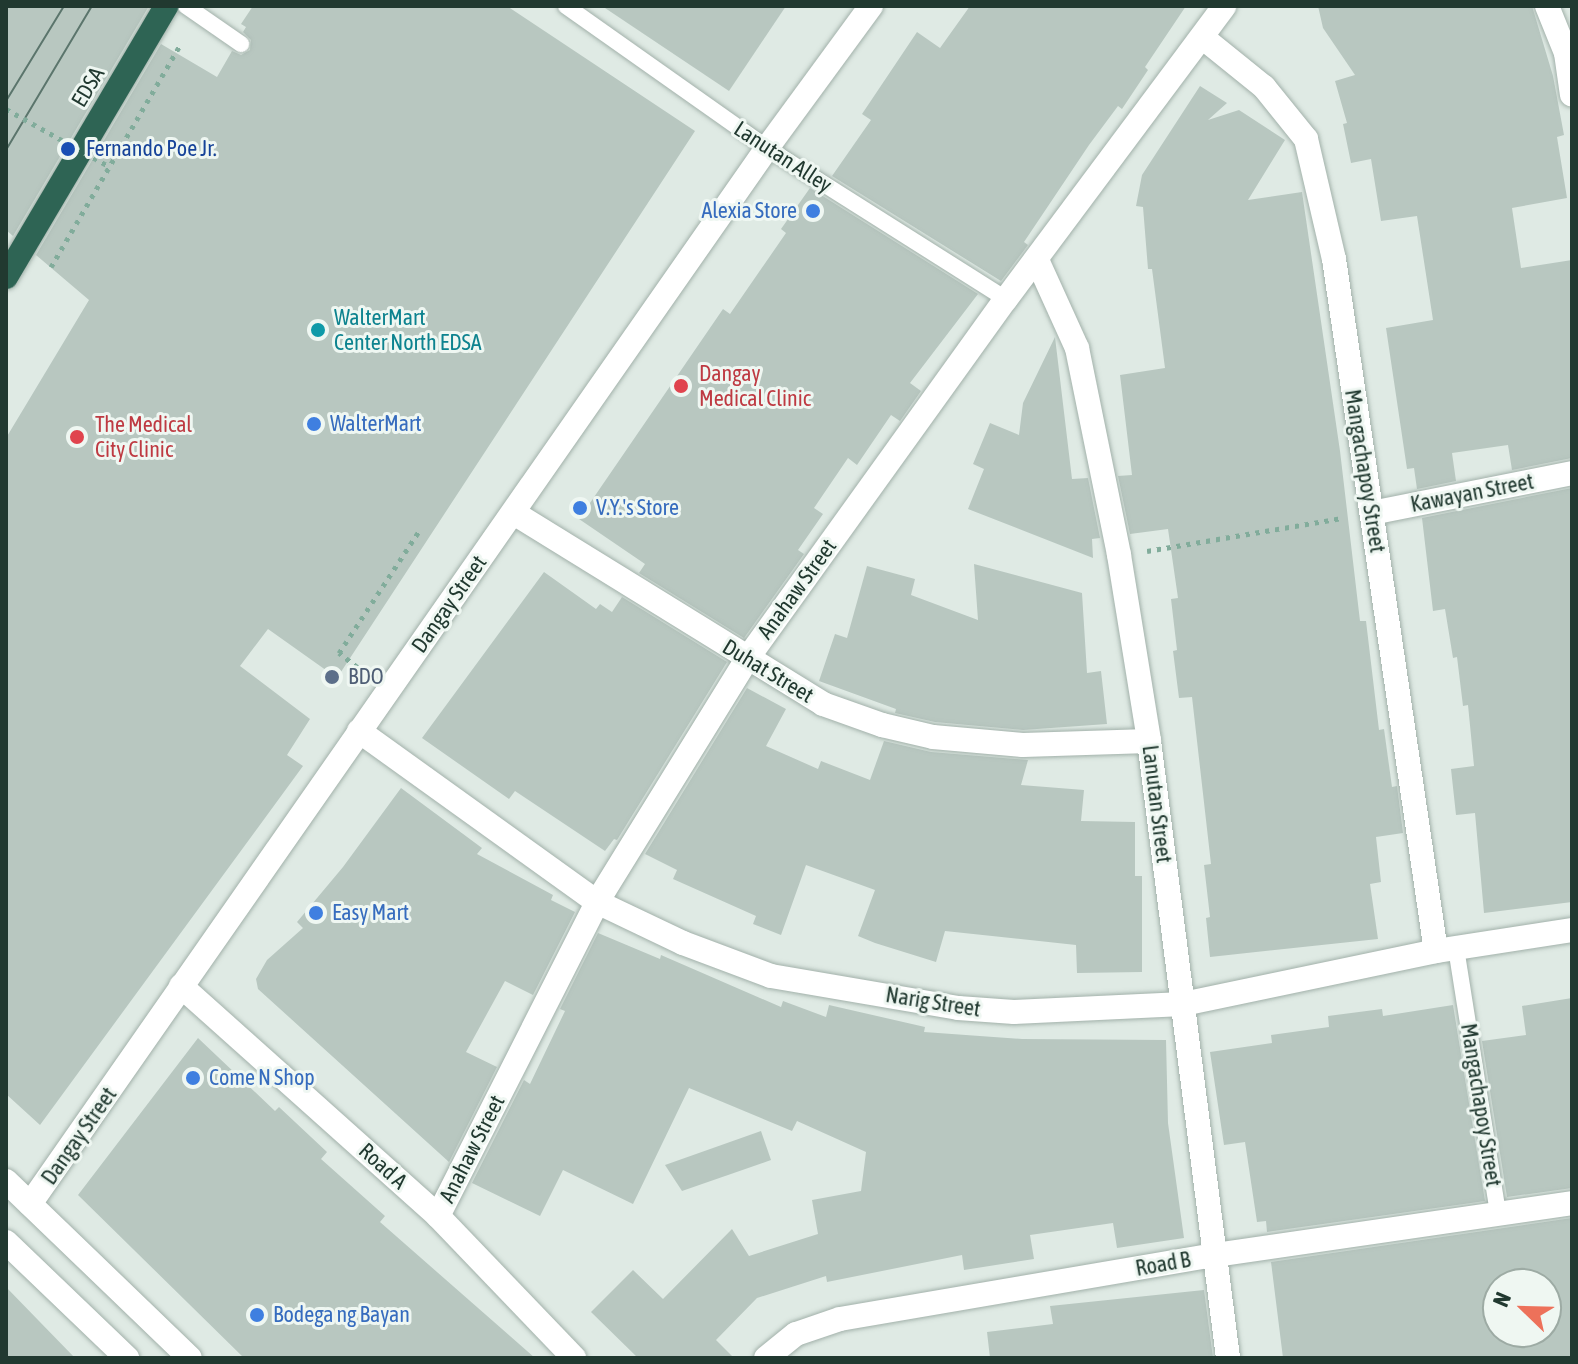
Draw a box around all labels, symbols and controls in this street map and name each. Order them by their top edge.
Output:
street label: EDSA [66,62,110,112]
street label: Lanutan Alley [729,116,837,198]
place label: Fernando Poe Jr. [86,136,217,162]
marker: Fernando Poe Jr. [57,138,79,160]
place label: Alexia Store [701,198,797,224]
marker: Alexia Store [804,202,822,220]
place label: WalterMart Center North EDSA [334,304,481,356]
marker: WalterMart Center North EDSA [309,321,327,339]
place label: Dangay Medical Clinic [699,360,811,412]
marker: Dangay Medical Clinic [670,375,692,397]
street label: Mangachapoy Street [1339,388,1391,554]
place label: The Medical City Clinic [95,411,192,462]
place label: WalterMart [330,411,422,437]
marker: WalterMart [305,415,323,433]
marker: The Medical City Clinic [66,426,88,448]
street label: Kawayan Street [1408,468,1536,518]
place label: V.Y.'s Store [596,495,679,521]
marker: V.Y.'s Store [571,499,589,517]
street label: Anahaw Street [752,534,842,644]
street label: Dangay Street [406,550,492,658]
street label: Duhat Street [718,634,818,708]
place label: BDO [348,664,384,690]
marker: BDO [323,668,341,686]
street label: Lanutan Street [1137,744,1177,864]
place label: Easy Mart [332,900,409,926]
marker: Easy Mart [307,904,325,922]
street label: Narig Street [884,981,982,1023]
street label: Mangachapoy Street [1455,1022,1507,1188]
place label: Come N Shop [209,1065,315,1091]
marker: Come N Shop [184,1069,202,1087]
street label: Dangay Street [36,1082,122,1190]
street label: Anahaw Street [434,1091,510,1207]
street label: Road A [353,1138,413,1194]
street label: Road B [1133,1246,1193,1282]
north arrow [1482,1268,1562,1348]
text: N [1487,1288,1516,1310]
place label: Bodega ng Bayan [273,1302,410,1328]
marker: Bodega ng Bayan [248,1306,266,1324]

